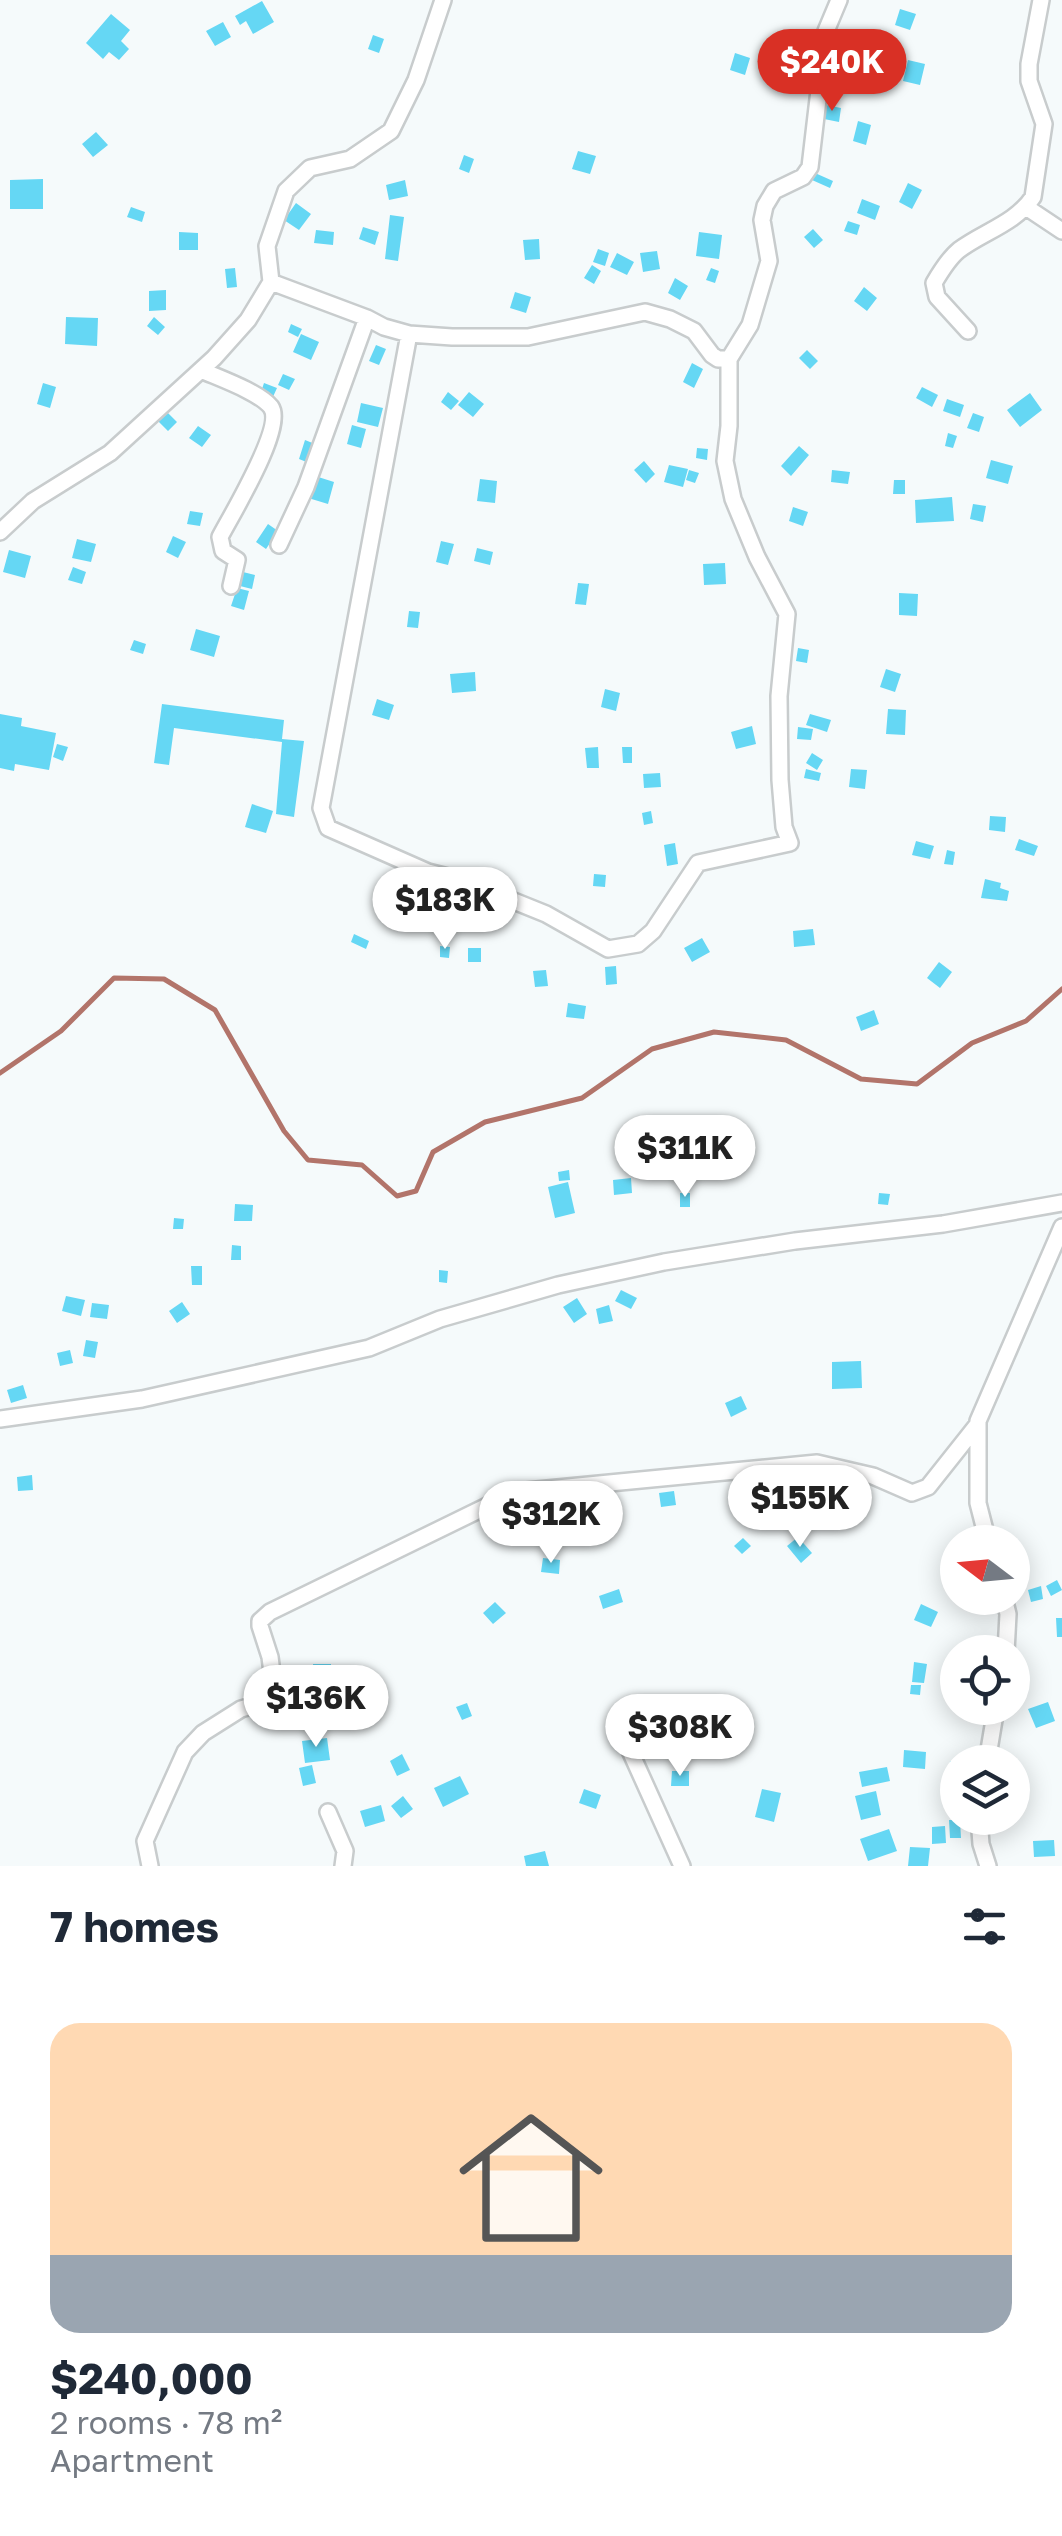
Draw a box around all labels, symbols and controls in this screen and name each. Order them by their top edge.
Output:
pin: $240K [762,29,902,114]
text: $240K [780,42,884,80]
pin: $183K [375,867,515,952]
text: $183K [394,880,496,918]
pin: $311K [615,1115,755,1200]
text: $311K [636,1128,734,1166]
pin: $155K [730,1465,870,1550]
text: $155K [750,1478,850,1516]
pin: $312K [481,1481,621,1566]
text: $312K [501,1494,601,1532]
north arrow [940,1525,1030,1615]
map controls [940,1525,1030,1835]
button: locate [940,1635,1030,1725]
pin: $136K [246,1665,386,1750]
text: $136K [266,1678,366,1716]
pin: $308K [610,1694,750,1779]
text: $308K [627,1707,733,1745]
button: layers [940,1745,1030,1835]
icon: filters [957,1899,1012,1954]
text: 7 homes [50,1901,219,1951]
icon: home [441,2088,621,2268]
text: $240,000 [50,2353,253,2403]
text: 2 rooms · 78 m² [50,2403,282,2441]
text: Apartment [50,2441,214,2479]

